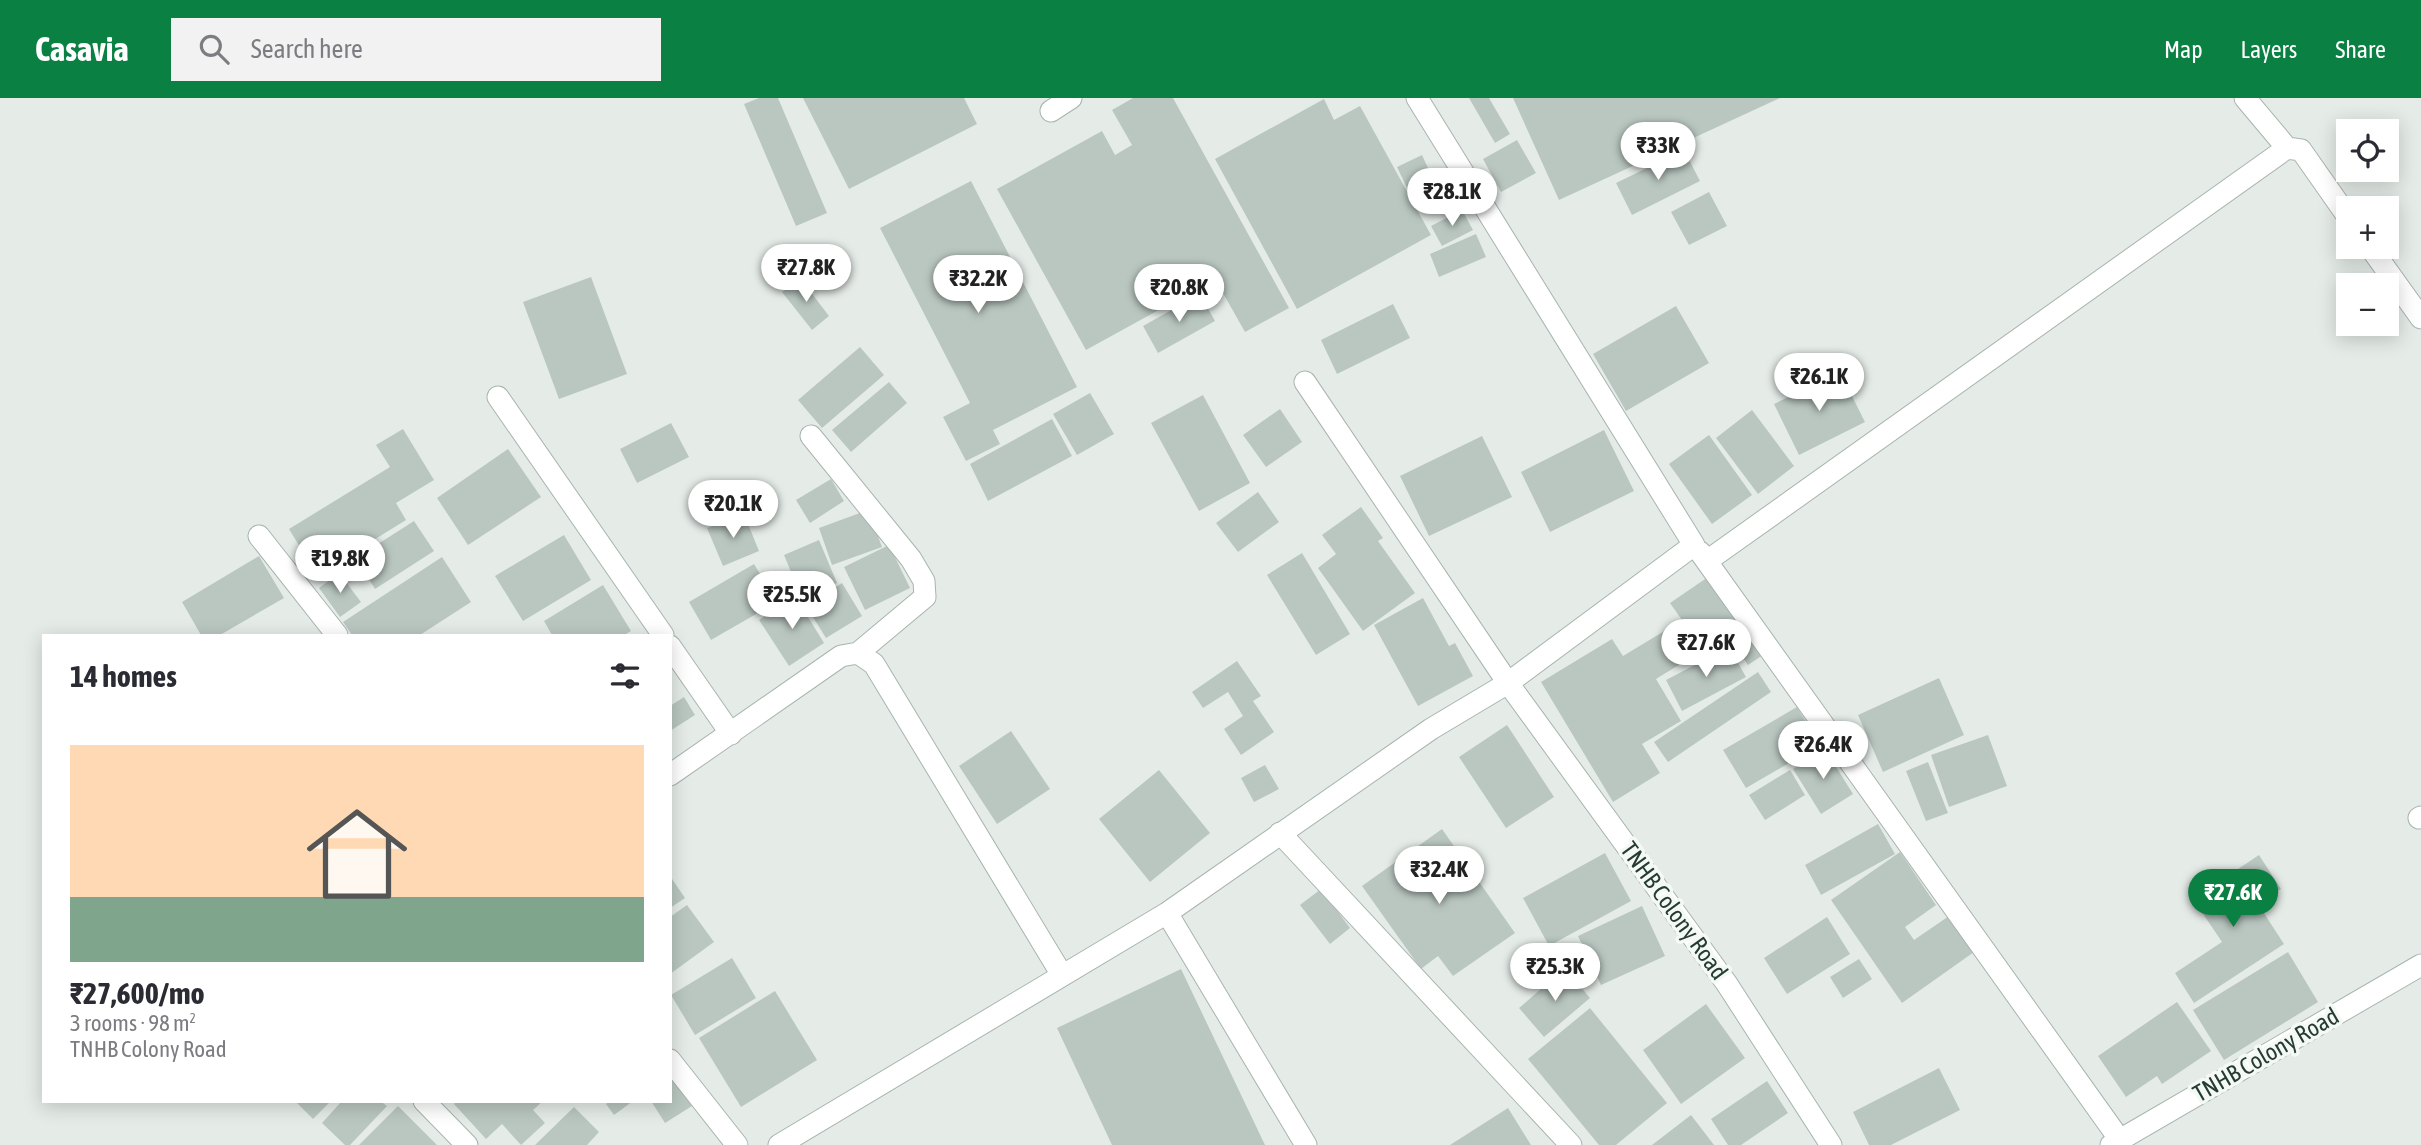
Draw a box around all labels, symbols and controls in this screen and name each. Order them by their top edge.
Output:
search box [171,18,661,81]
text: Casavia [35,30,129,68]
icon: search [195,30,233,68]
text: Search here [251,34,363,64]
text: Map [2164,36,2203,63]
text: Layers [2241,36,2297,63]
text: Share [2335,36,2386,63]
map controls [2336,119,2399,336]
button: locate [2336,119,2399,182]
pin: ₹33K [1617,122,1699,182]
text: ₹33K [1637,132,1679,158]
pin: ₹28.1K [1395,169,1509,228]
text: ₹28.1K [1423,178,1481,204]
button: + [2336,196,2399,259]
pin: ₹27.8K [749,244,863,304]
text: ₹27.8K [777,254,835,280]
pin: ₹32.2K [921,256,1035,315]
pin: ₹20.8K [1122,264,1236,324]
text: ₹32.2K [949,265,1007,291]
button: − [2336,273,2399,336]
text: ₹20.8K [1150,274,1208,300]
pin: ₹26.1K [1762,354,1876,413]
text: ₹26.1K [1790,363,1848,389]
pin: ₹20.1K [676,480,790,540]
text: ₹20.1K [704,490,762,516]
pin: ₹19.8K [283,536,397,595]
text: ₹19.8K [311,545,369,571]
pin: ₹25.5K [735,572,849,631]
text: ₹25.5K [763,581,821,607]
pin: ₹27.6K [1649,620,1763,679]
text: ₹27.6K [1677,629,1735,655]
icon: filters [606,657,644,695]
text: 14 homes [70,659,177,693]
pin: ₹26.4K [1766,722,1880,781]
text: ₹26.4K [1794,731,1852,757]
icon: home [294,791,420,917]
street label: TNHB Colony Road [1615,837,1733,985]
pin: ₹32.4K [1382,846,1496,906]
text: ₹32.4K [1410,856,1468,882]
pin: ₹27.6K [2176,870,2290,929]
text: ₹27.6K [2204,879,2262,905]
pin: ₹25.3K [1498,944,1612,1003]
text: ₹25.3K [1526,953,1584,979]
text: ₹27,600/mo [70,976,205,1010]
street label: TNHB Colony Road [2188,1002,2343,1107]
text: 3 rooms · 98 m² [70,1010,196,1036]
text: TNHB Colony Road [70,1036,227,1062]

